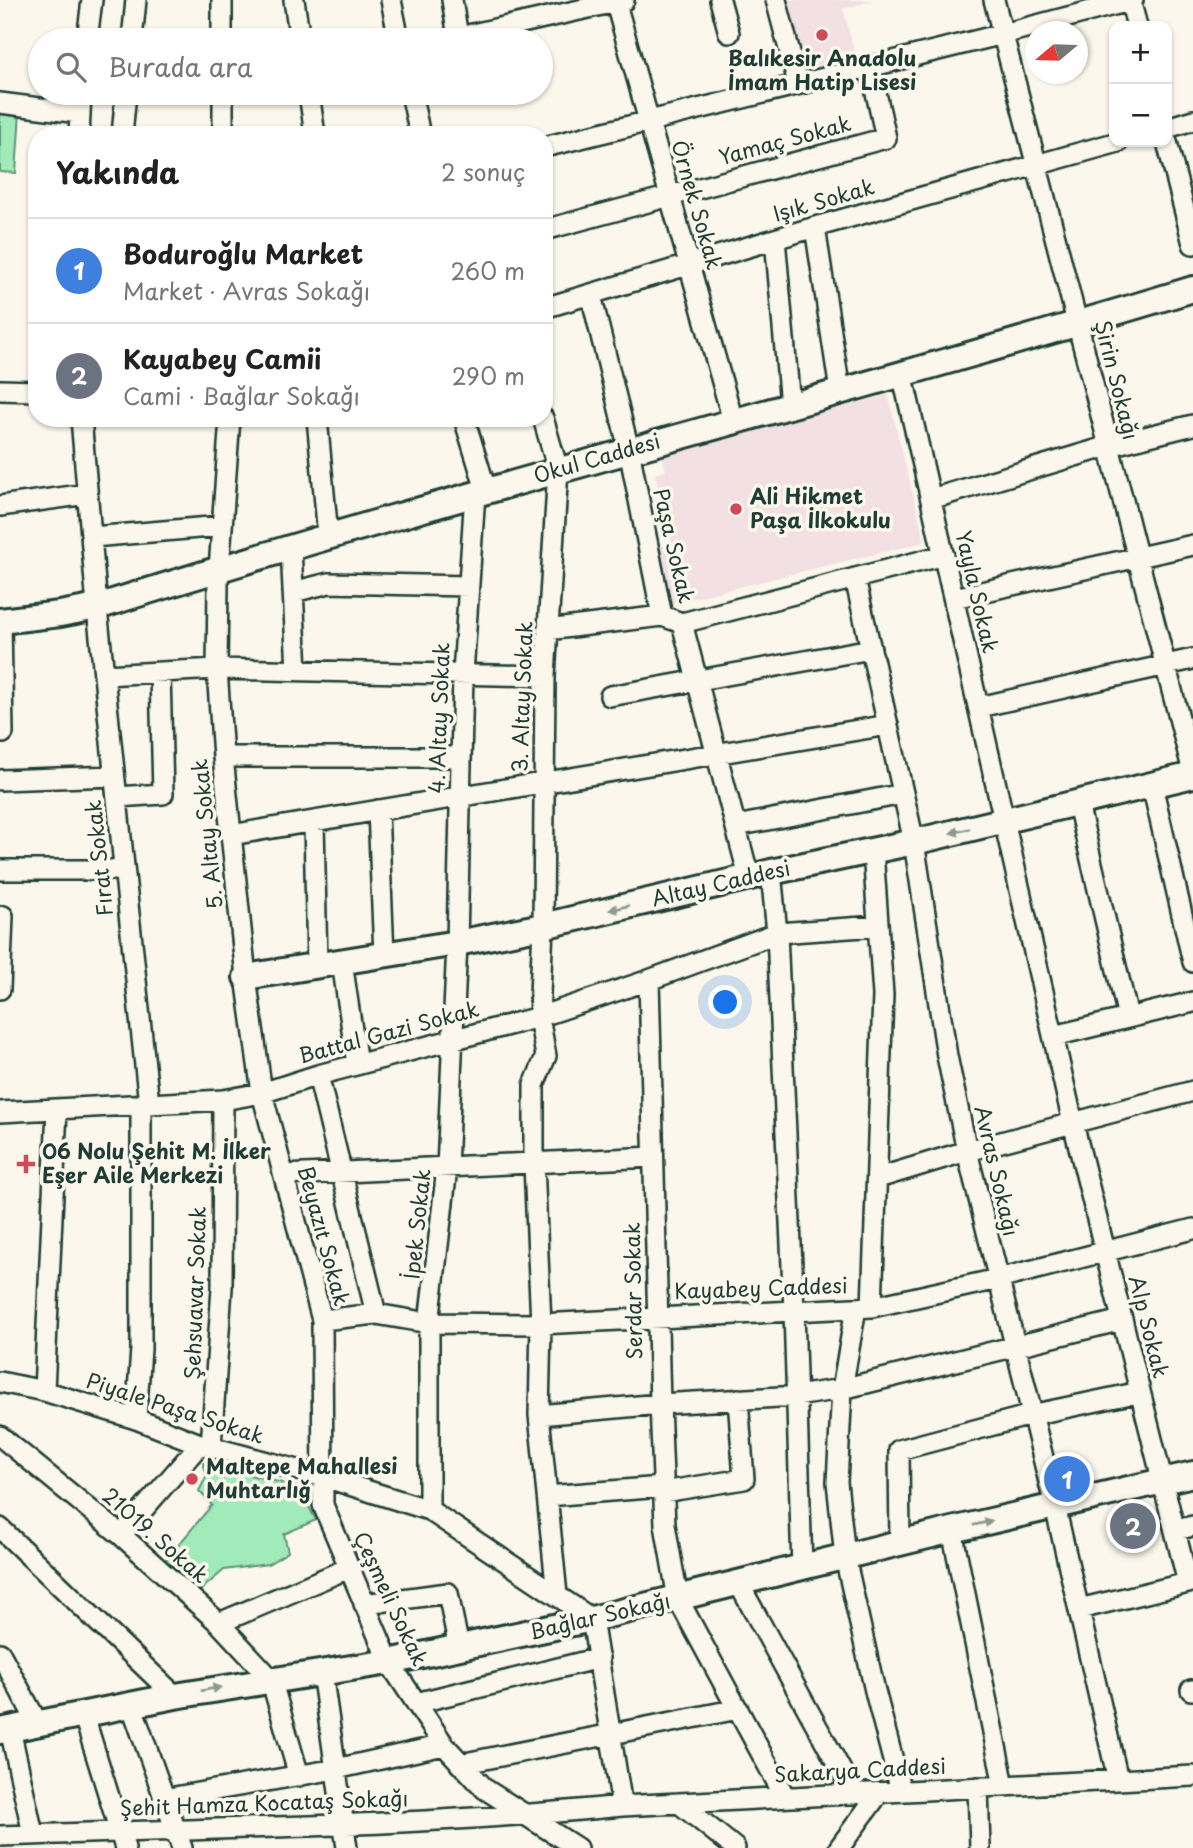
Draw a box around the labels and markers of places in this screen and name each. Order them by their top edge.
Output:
marker: Balıkesir Anadolu İmam Hatip Lisesi [814,27,830,43]
place label: Balıkesir Anadolu İmam Hatip Lisesi [728,41,916,97]
place label: Ali Hikmet Paşa İlkokulu [750,479,891,535]
marker: Ali Hikmet Paşa İlkokulu [728,501,744,517]
place label: 06 Nolu Şehit M. İlker Eşer Aile Merkezi [42,1134,271,1190]
marker: 06 Nolu Şehit M. İlker Eşer Aile Merkezi [16,1154,36,1174]
place label: Maltepe Mahallesi Muhtarlığ [206,1449,397,1505]
pin: 1 [1044,1453,1090,1505]
marker: Maltepe Mahallesi Muhtarlığ [184,1471,200,1487]
pin: 2 [1110,1500,1156,1552]

